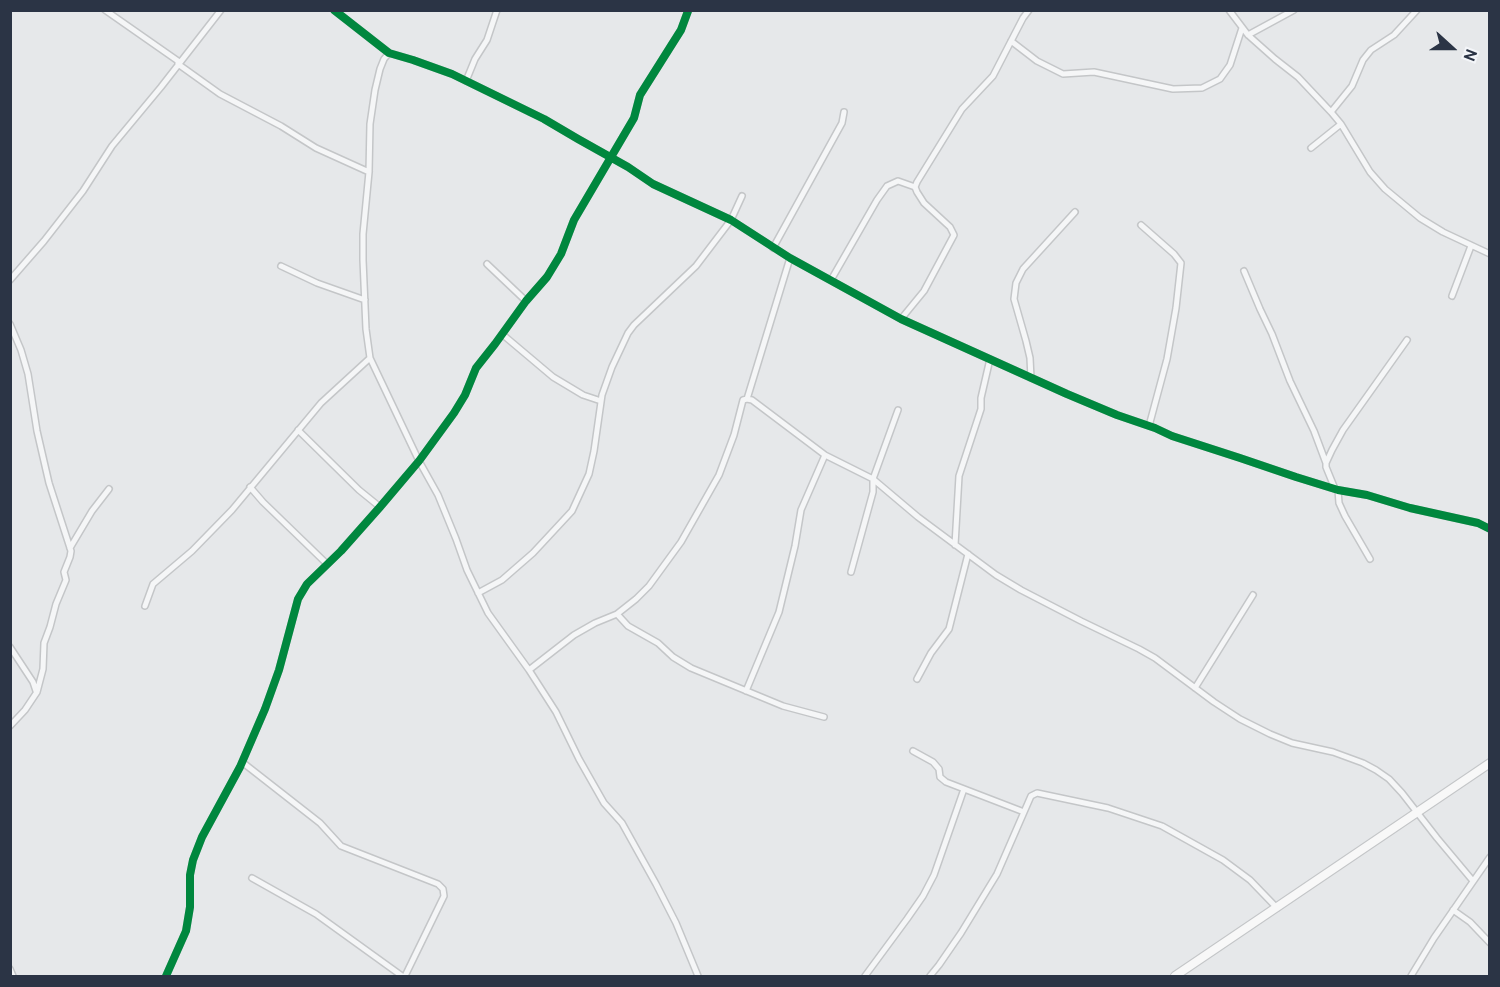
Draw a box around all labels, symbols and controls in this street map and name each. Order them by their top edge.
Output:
north arrow [1422,18,1482,78]
text: N [1457,45,1480,63]

